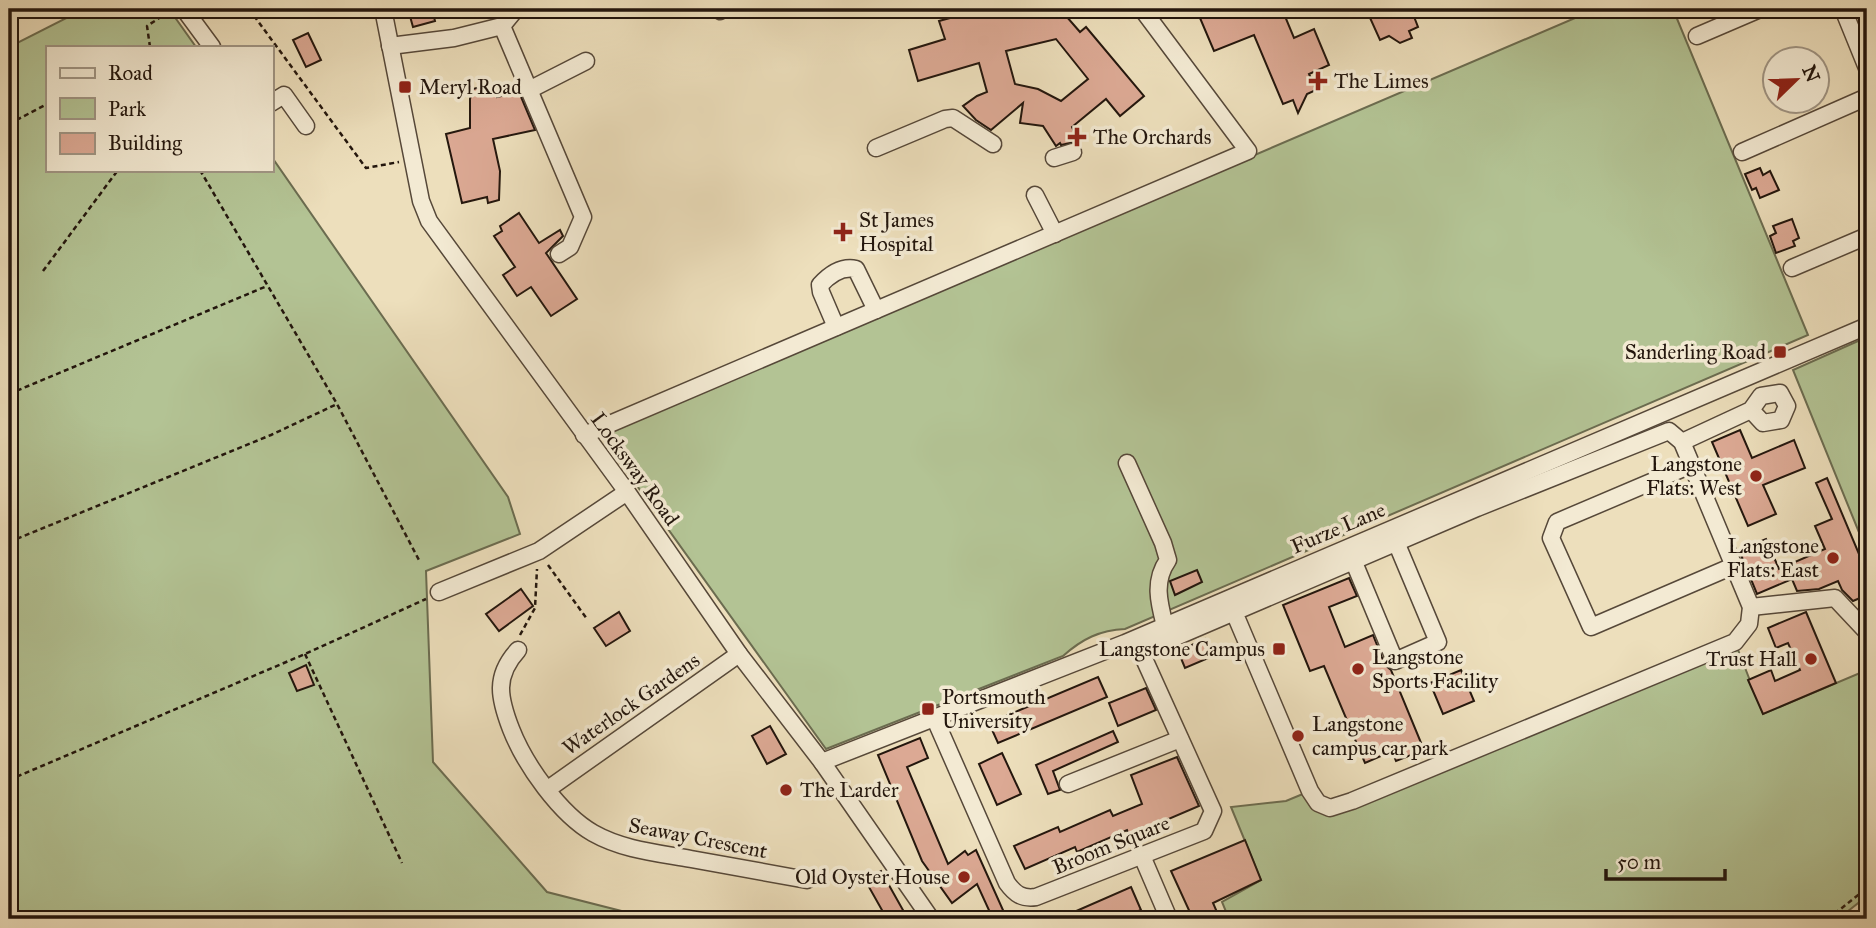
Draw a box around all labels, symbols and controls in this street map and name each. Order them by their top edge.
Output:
legend [46,46,273,172]
north arrow [1760,46,1830,116]
text: Road [108,60,153,86]
text: N [1797,62,1825,85]
place label: The Limes [1334,68,1429,94]
marker: The Limes [1308,71,1328,91]
place label: Meryl Road [419,74,522,100]
marker: Meryl Road [397,79,413,95]
text: Park [108,96,146,122]
place label: The Orchards [1093,124,1211,150]
marker: The Orchards [1067,127,1087,147]
text: Building [108,130,182,156]
place label: St James Hospital [859,207,934,257]
marker: St James Hospital [833,222,853,242]
place label: Sanderling Road [1625,339,1766,365]
marker: Sanderling Road [1772,344,1788,360]
street label: Locksway Road [585,407,685,531]
place label: Langstone Flats: West [1646,451,1743,501]
marker: Langstone Flats: West [1748,468,1764,484]
street label: Furze Lane [1287,496,1389,560]
place label: Langstone Flats: East [1727,533,1820,583]
marker: Langstone Flats: East [1825,550,1841,566]
place label: Langstone Campus [1099,636,1265,662]
marker: Langstone Campus [1271,641,1287,657]
place label: Langstone Sports Facility [1372,644,1499,694]
place label: Trust Hall [1706,646,1797,672]
street label: Waterlock Gardens [557,647,705,761]
marker: Trust Hall [1803,651,1819,667]
marker: Langstone Sports Facility [1350,661,1366,677]
place label: Portsmouth University [942,684,1046,734]
marker: Portsmouth University [920,701,936,717]
place label: Langstone campus car park [1312,711,1448,761]
marker: Langstone campus car park [1290,728,1306,744]
place label: The Larder [800,777,899,803]
marker: The Larder [778,782,794,798]
street label: Broom Square [1049,810,1173,880]
street label: Seaway Crescent [626,812,770,864]
scale bar [1606,837,1726,881]
text: 50 m [1617,849,1662,875]
place label: Old Oyster House [795,864,950,890]
marker: Old Oyster House [956,869,972,885]

